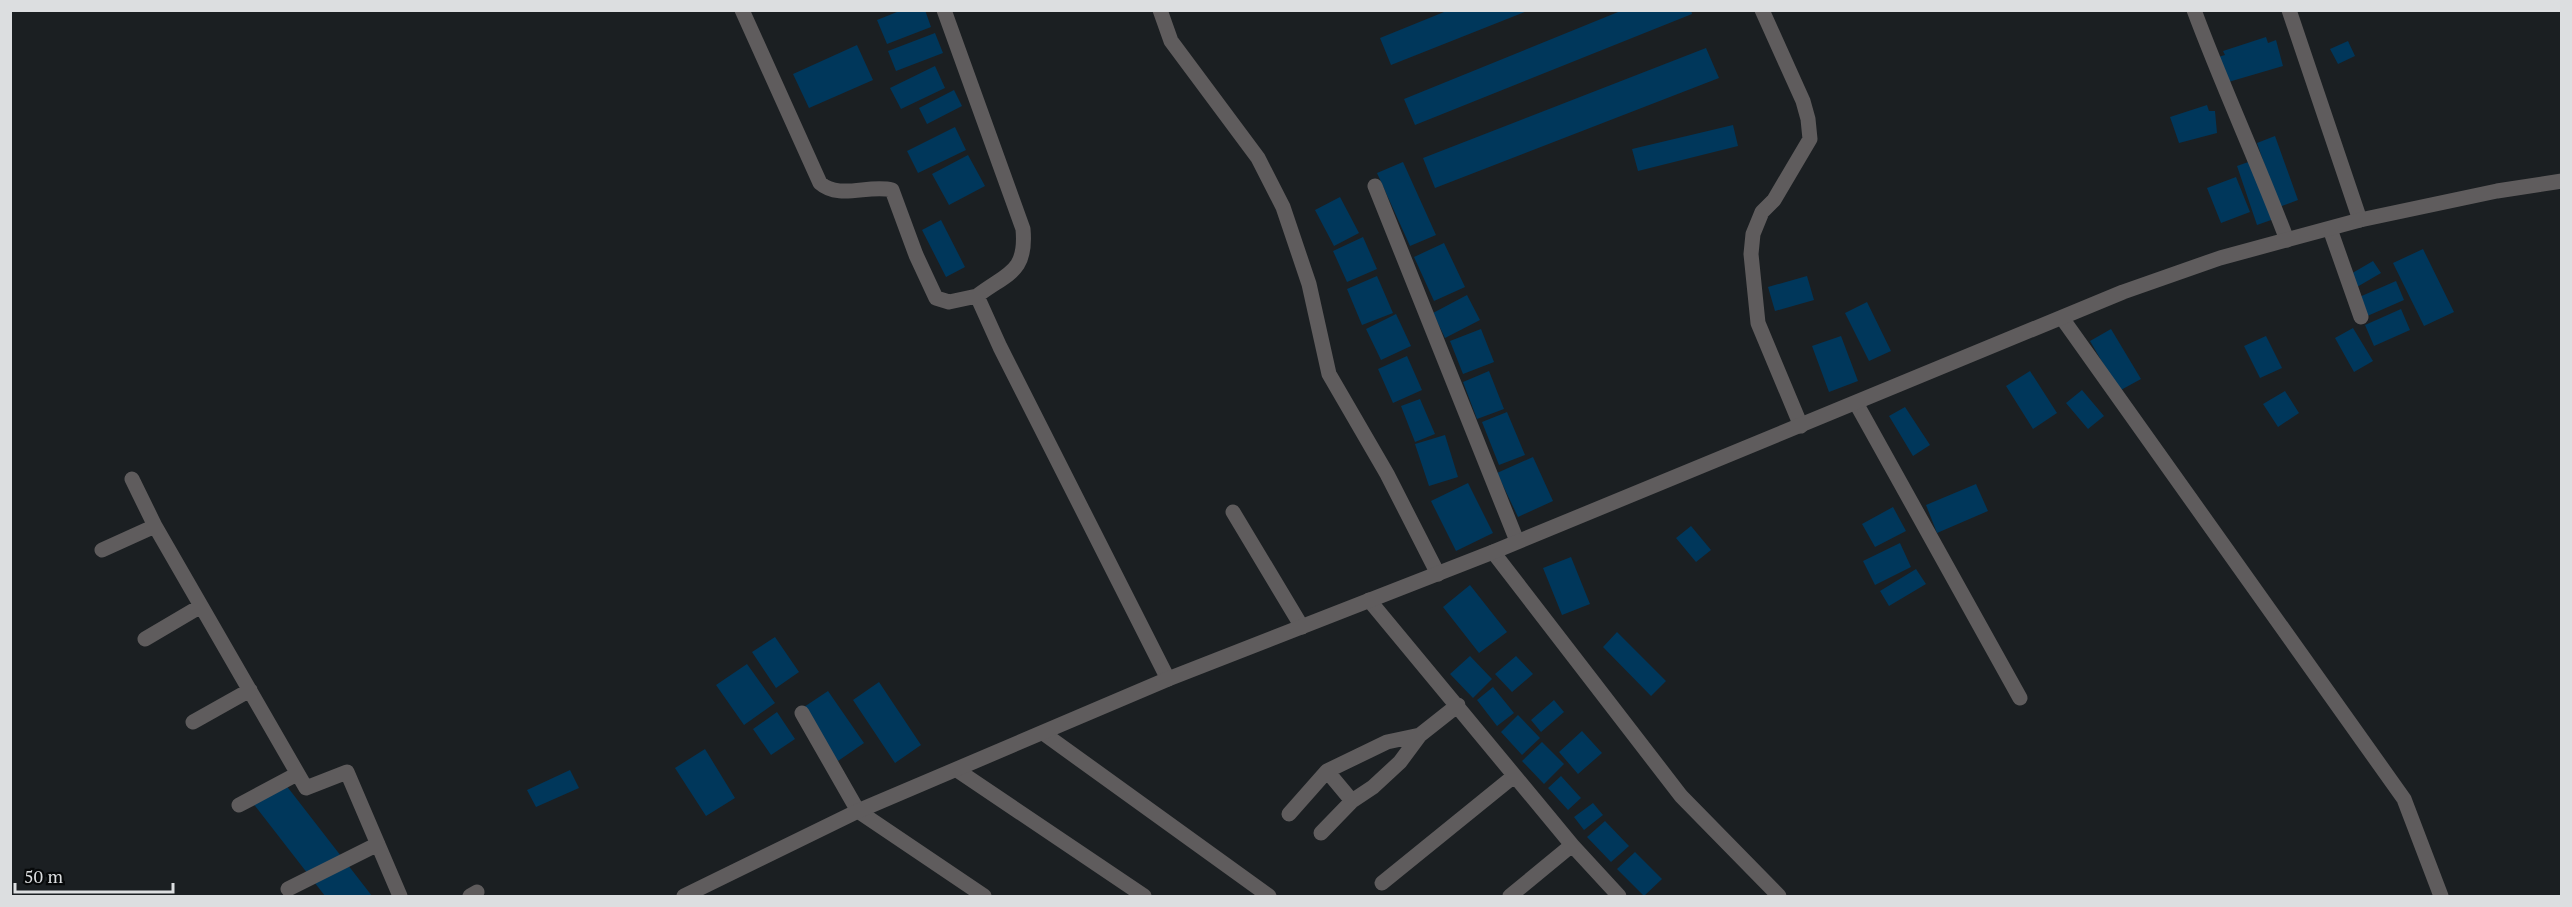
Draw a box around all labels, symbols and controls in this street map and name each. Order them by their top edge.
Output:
scale bar [15,856,172,894]
text: 50 m [24,864,64,888]

